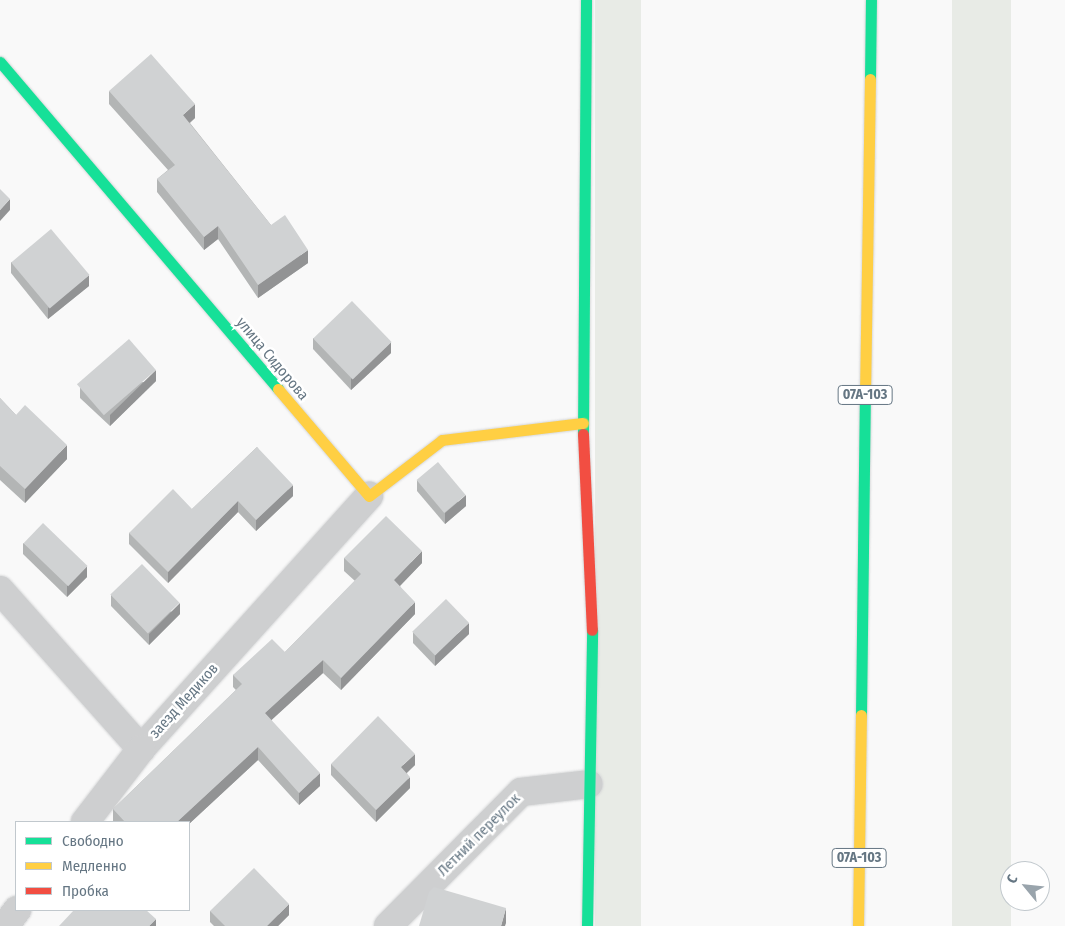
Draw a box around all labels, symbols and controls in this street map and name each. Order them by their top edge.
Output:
street label: улица Сидорова [232,314,312,404]
road number: 07А-103 [838,384,892,406]
street label: заезд Медиков [146,660,222,742]
street label: Летний переулок [434,790,524,880]
legend [15,821,190,911]
text: Свободно [62,832,124,850]
road number: 07А-103 [832,846,886,870]
text: Медленно [62,857,127,875]
north arrow [1000,861,1050,911]
text: С [1003,872,1021,886]
text: Пробка [62,882,109,900]

